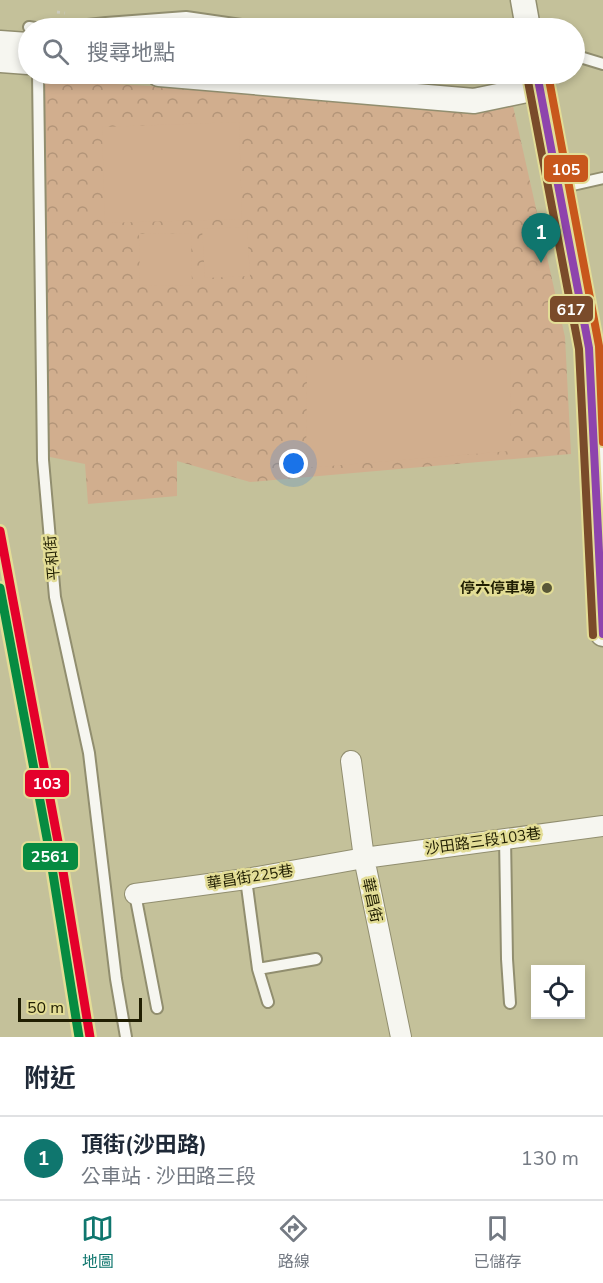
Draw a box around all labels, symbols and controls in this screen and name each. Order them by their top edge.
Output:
search box [18,18,585,84]
icon: search [39,35,72,68]
text: 搜尋地點 [87,38,175,68]
line badge: 105 [543,154,589,183]
text: 105 [552,159,580,181]
pin: 1 [522,214,560,263]
line badge: 617 [549,295,594,323]
text: 617 [557,299,585,321]
your location [279,449,308,478]
street label: 平和街 [40,535,64,581]
place label: 停六停車場 [460,578,535,598]
marker: 停六停車場 [540,581,554,595]
line badge: 103 [24,769,70,798]
text: 103 [33,773,61,795]
street label: 沙田路三段103巷 [424,823,542,859]
line badge: 2561 [22,842,79,871]
text: 2561 [31,846,69,868]
street label: 華昌街225巷 [205,860,295,894]
street label: 華昌街 [358,876,386,924]
map controls [531,965,585,1019]
button: locate [531,965,585,1019]
scale bar [18,995,142,1022]
text: 50 m [27,997,64,1019]
text: 附近 [24,1061,76,1096]
text: 頂街(沙田路) [81,1130,207,1160]
text: 1 [38,1145,50,1172]
text: 130 m [521,1145,579,1172]
text: 公車站 · 沙田路三段 [81,1163,256,1190]
tab: 地圖 [81,1212,114,1273]
tab: 路線 [277,1212,310,1273]
tab: 已儲存 [473,1212,521,1273]

